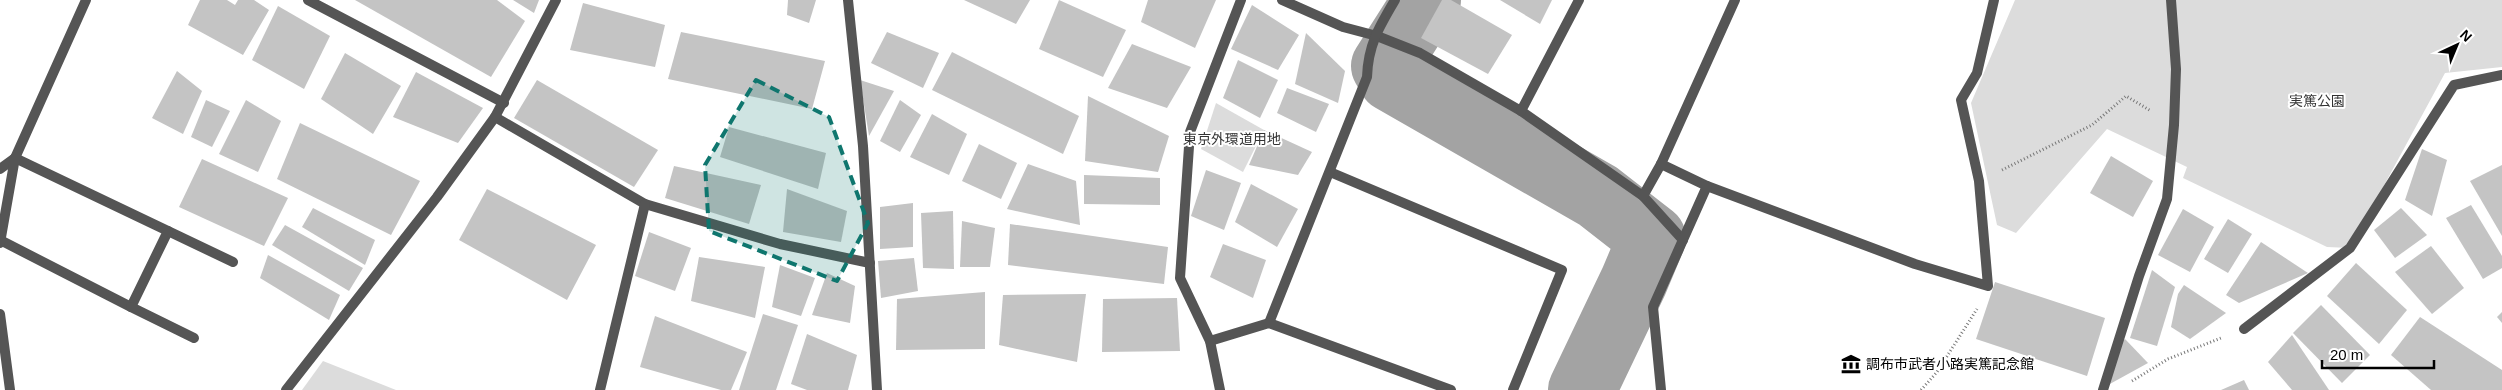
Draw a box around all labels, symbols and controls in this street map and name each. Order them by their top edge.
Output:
north arrow [2432,20,2482,70]
text: N [2457,26,2475,45]
park label: 実篤公園 [2289,93,2345,109]
park label: 東京外環道用地 [1183,131,1281,147]
scale bar [2322,338,2434,370]
text: 20 m [2330,346,2363,363]
museum icon: 調布市武者小路実篤記念館 [1840,353,1862,375]
place label: 調布市武者小路実篤記念館 [1866,356,2034,372]

